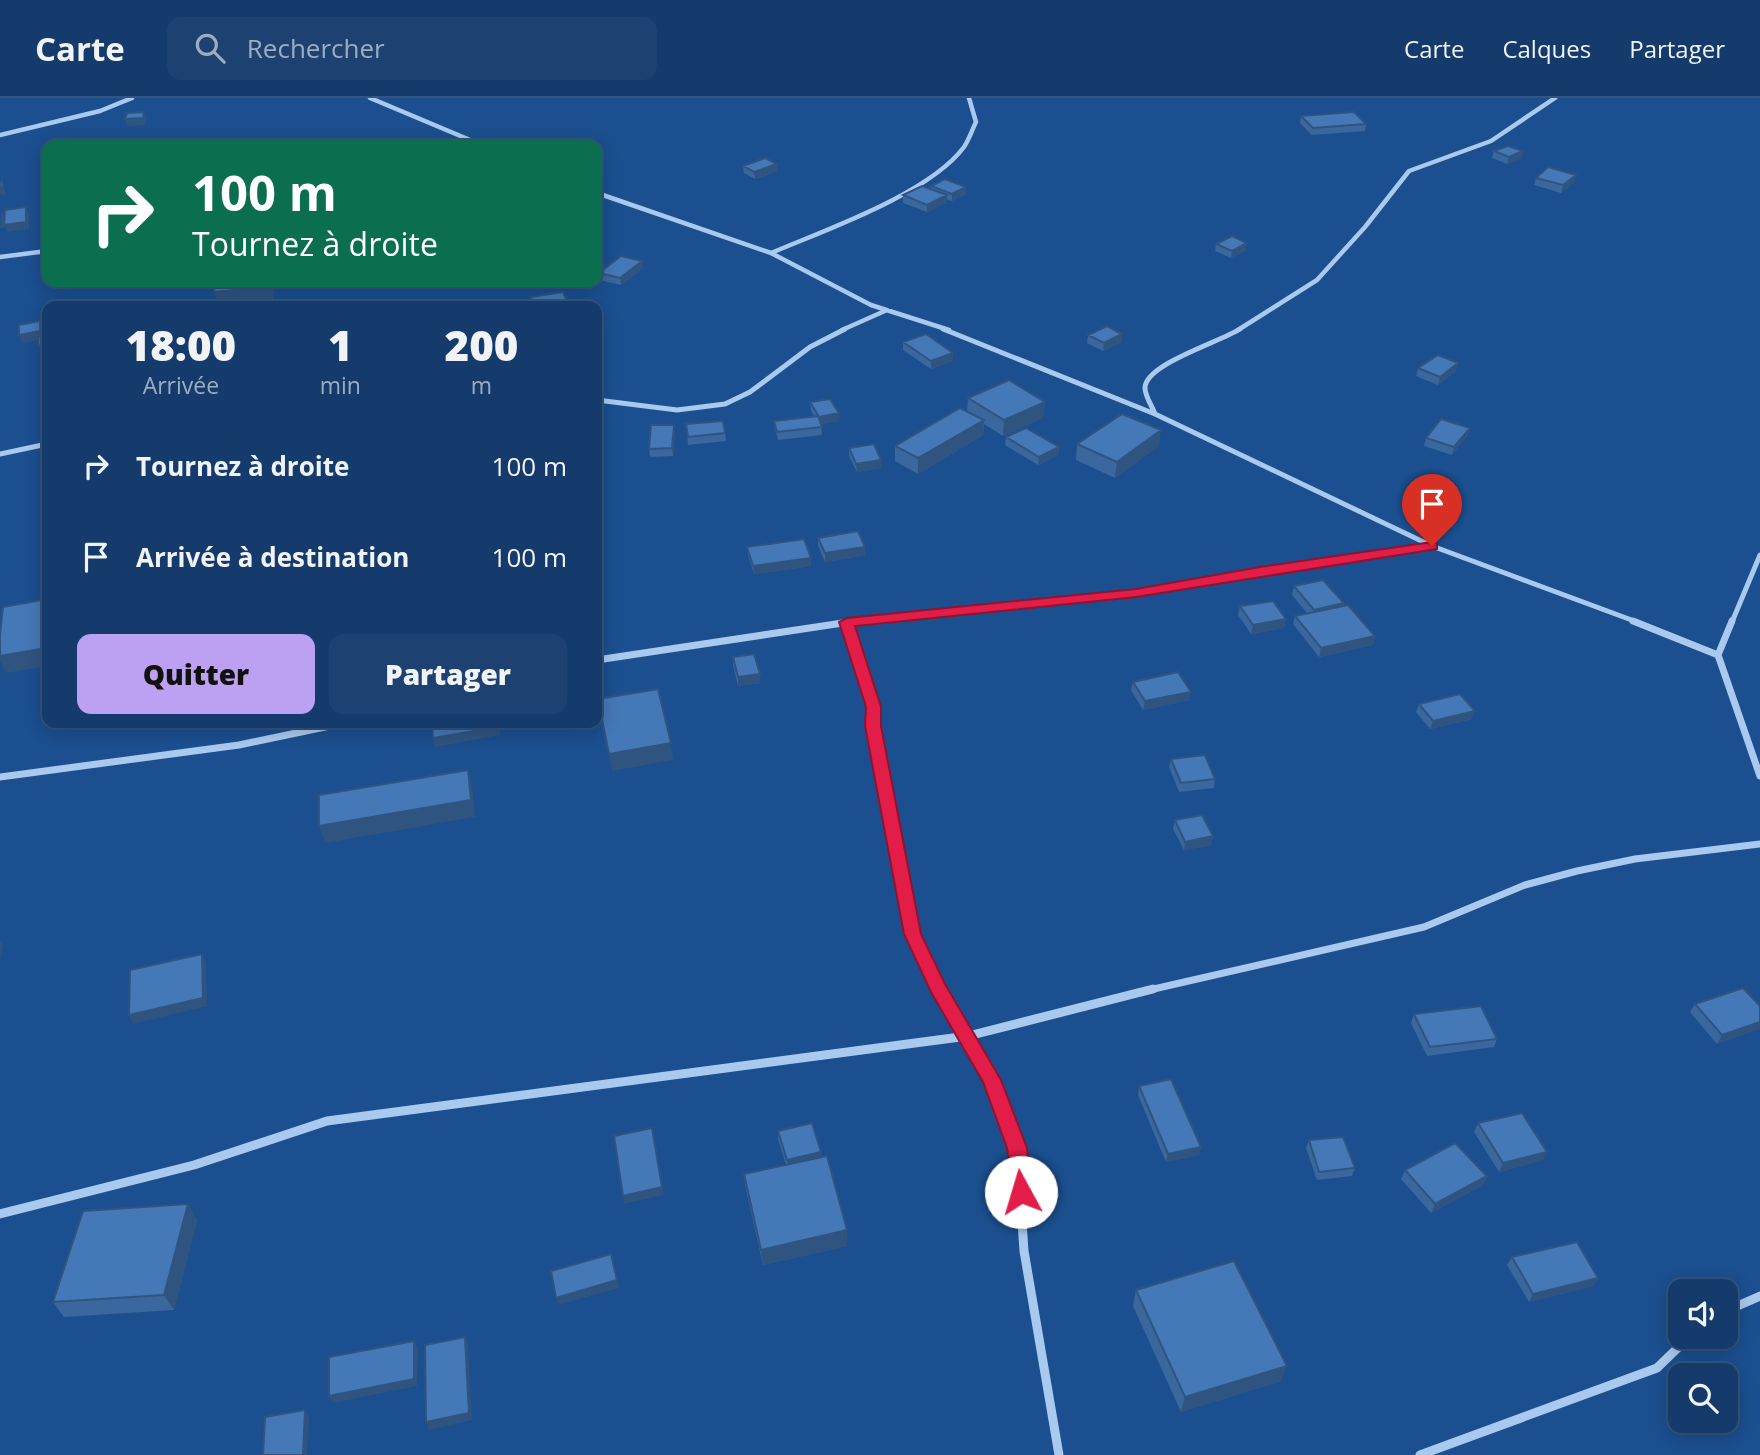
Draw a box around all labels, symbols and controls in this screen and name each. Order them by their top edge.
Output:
search box [167,17,657,80]
text: Carte [35,26,125,71]
icon: search [191,29,229,67]
text: Rechercher [247,30,385,66]
text: Carte [1404,32,1464,65]
text: Calques [1502,32,1591,65]
text: Partager [1629,32,1725,65]
text: 100 m [192,159,337,225]
icon: right [77,168,168,259]
text: Tournez à droite [192,222,438,265]
text: 18:00 [126,316,236,373]
text: 1 [328,316,353,373]
text: 200 [445,316,518,373]
text: Arrivée [143,369,219,401]
text: min [320,369,361,401]
text: m [471,369,492,401]
icon: right [77,447,115,485]
text: Tournez à droite [136,448,349,484]
text: 100 m [492,448,567,484]
pin [1402,474,1462,546]
icon: arrive [1413,485,1451,523]
icon: arrive [77,538,115,576]
text: Arrivée à destination [136,539,409,575]
text: 100 m [492,539,567,575]
button: Quitter [77,634,315,714]
button: Partager [329,634,567,714]
position arrow [984,1155,1058,1229]
map controls [1668,1279,1738,1433]
button: sound [1668,1279,1738,1349]
button: search [1668,1363,1738,1433]

